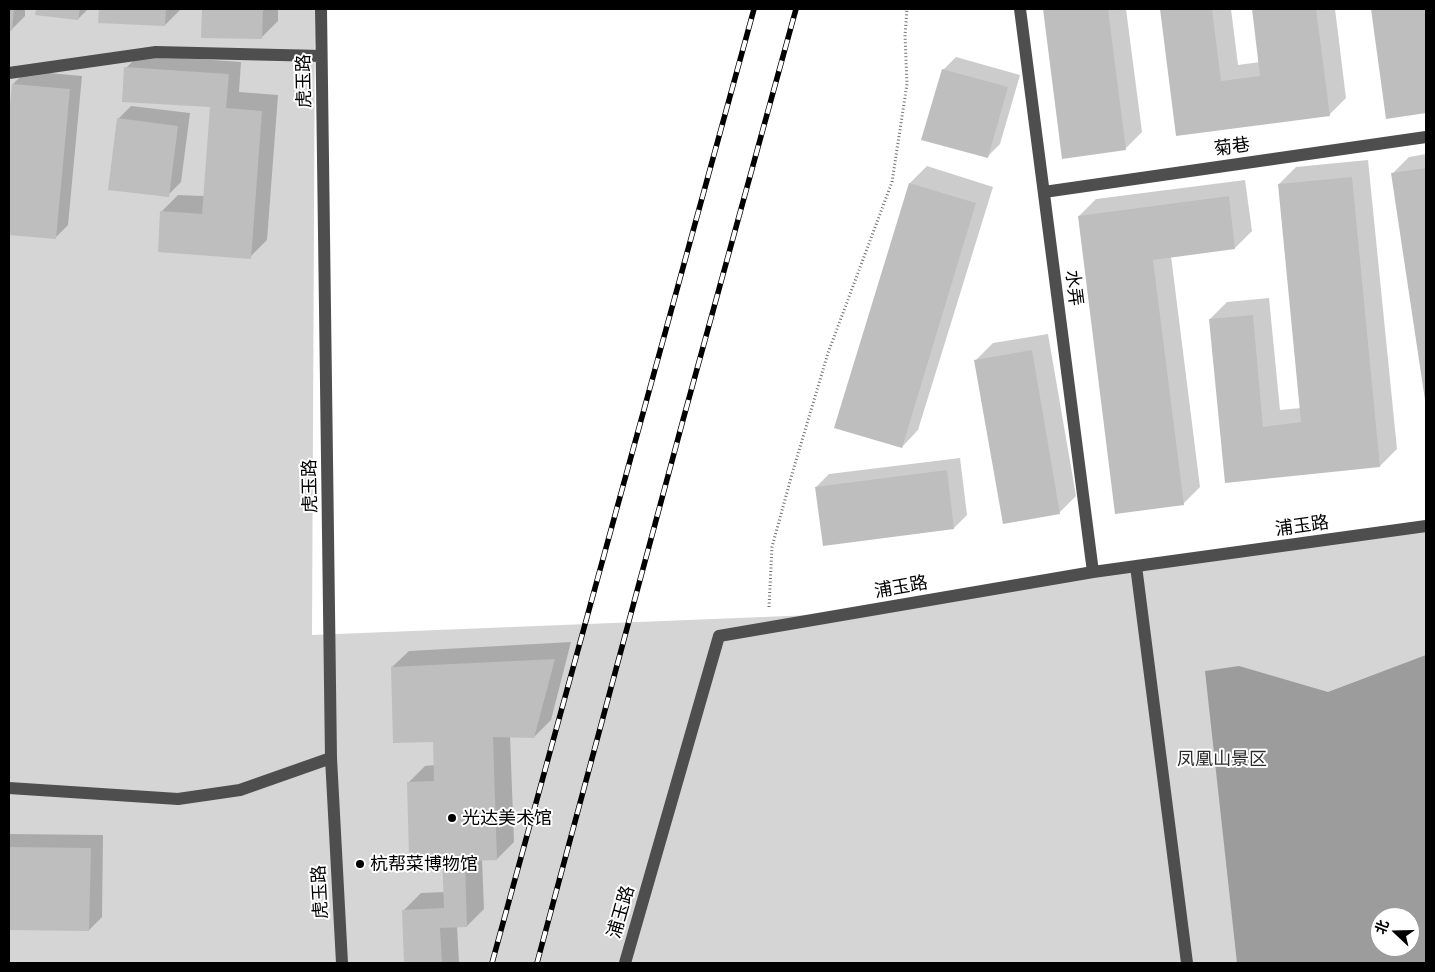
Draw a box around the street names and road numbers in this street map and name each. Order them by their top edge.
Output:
street label: 虎玉路 [293,54,315,108]
street label: 菊巷 [1213,134,1251,160]
street label: 水弄 [1061,269,1087,307]
street label: 虎玉路 [299,459,321,513]
street label: 浦玉路 [1274,512,1330,540]
street label: 浦玉路 [873,572,929,602]
street label: 虎玉路 [308,864,332,920]
street label: 浦玉路 [603,883,639,941]

